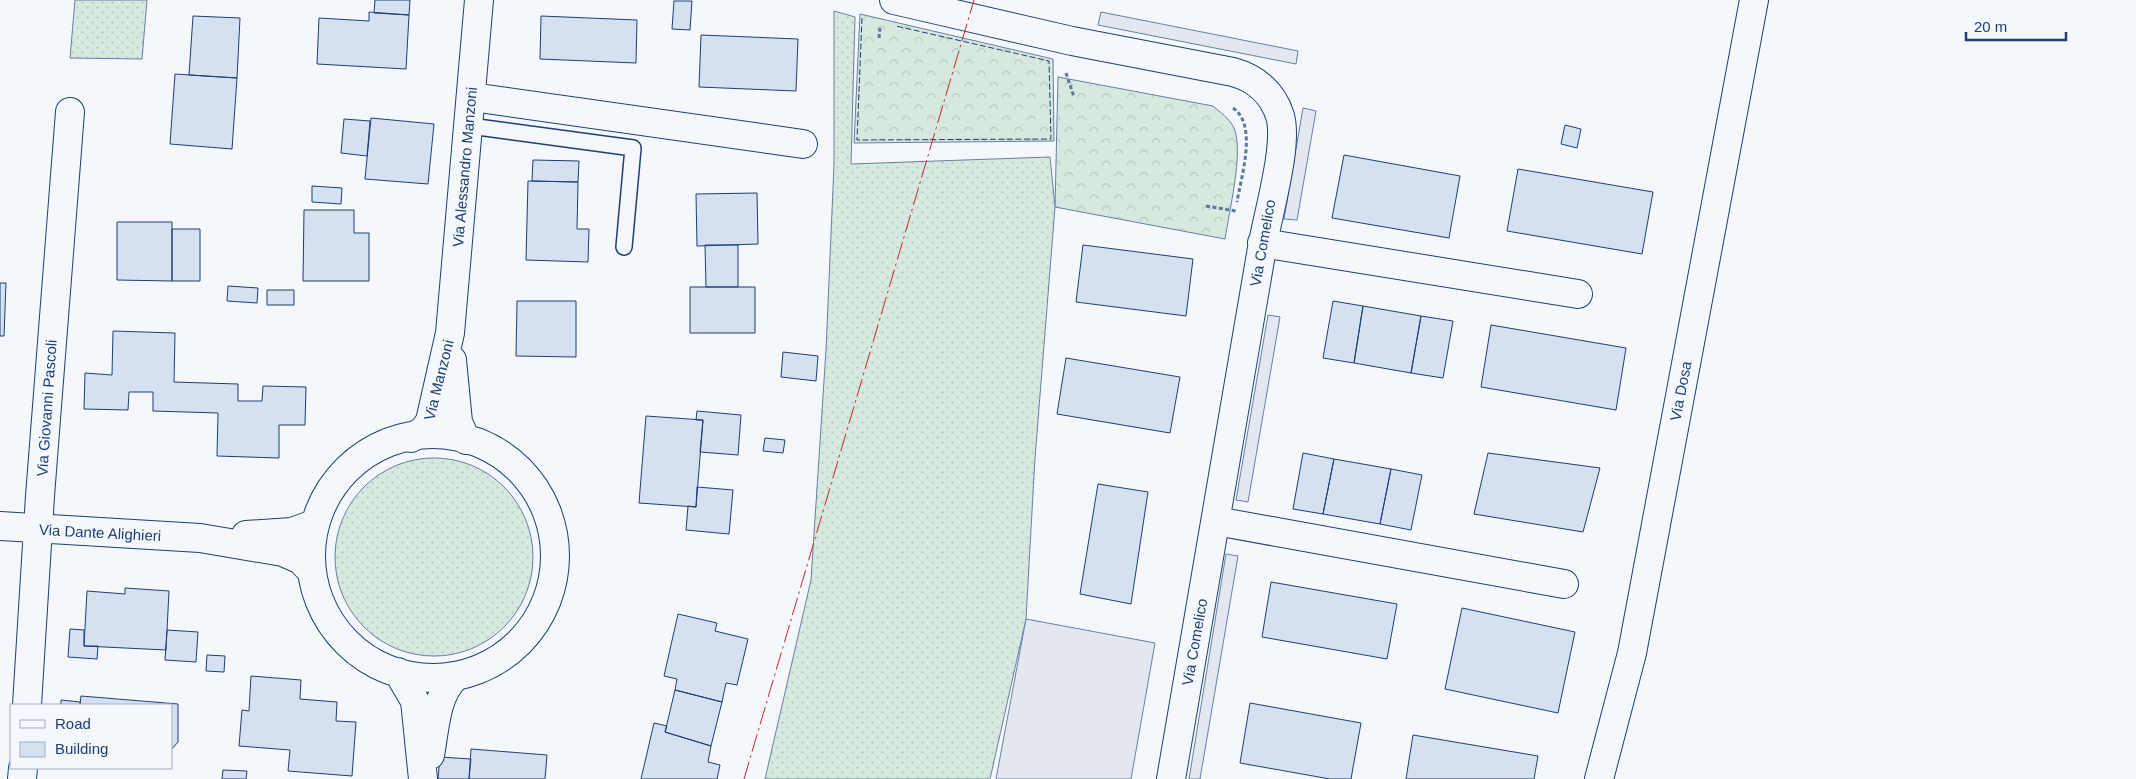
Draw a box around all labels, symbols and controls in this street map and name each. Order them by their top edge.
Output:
scale bar [1966,10,2066,42]
text: 20 m [1974,18,2007,35]
street label: Via Alessandro Manzoni [449,86,480,248]
street label: Via Comelico [1246,198,1279,288]
street label: Via Manzoni [420,338,457,422]
street label: Via Giovanni Pascoli [33,339,60,477]
street label: Via Dosa [1666,359,1695,422]
street label: Via Dante Alighieri [39,521,162,544]
street label: Via Comelico [1178,597,1211,687]
legend [10,704,172,769]
text: Road [55,715,91,732]
text: Building [55,740,108,757]

